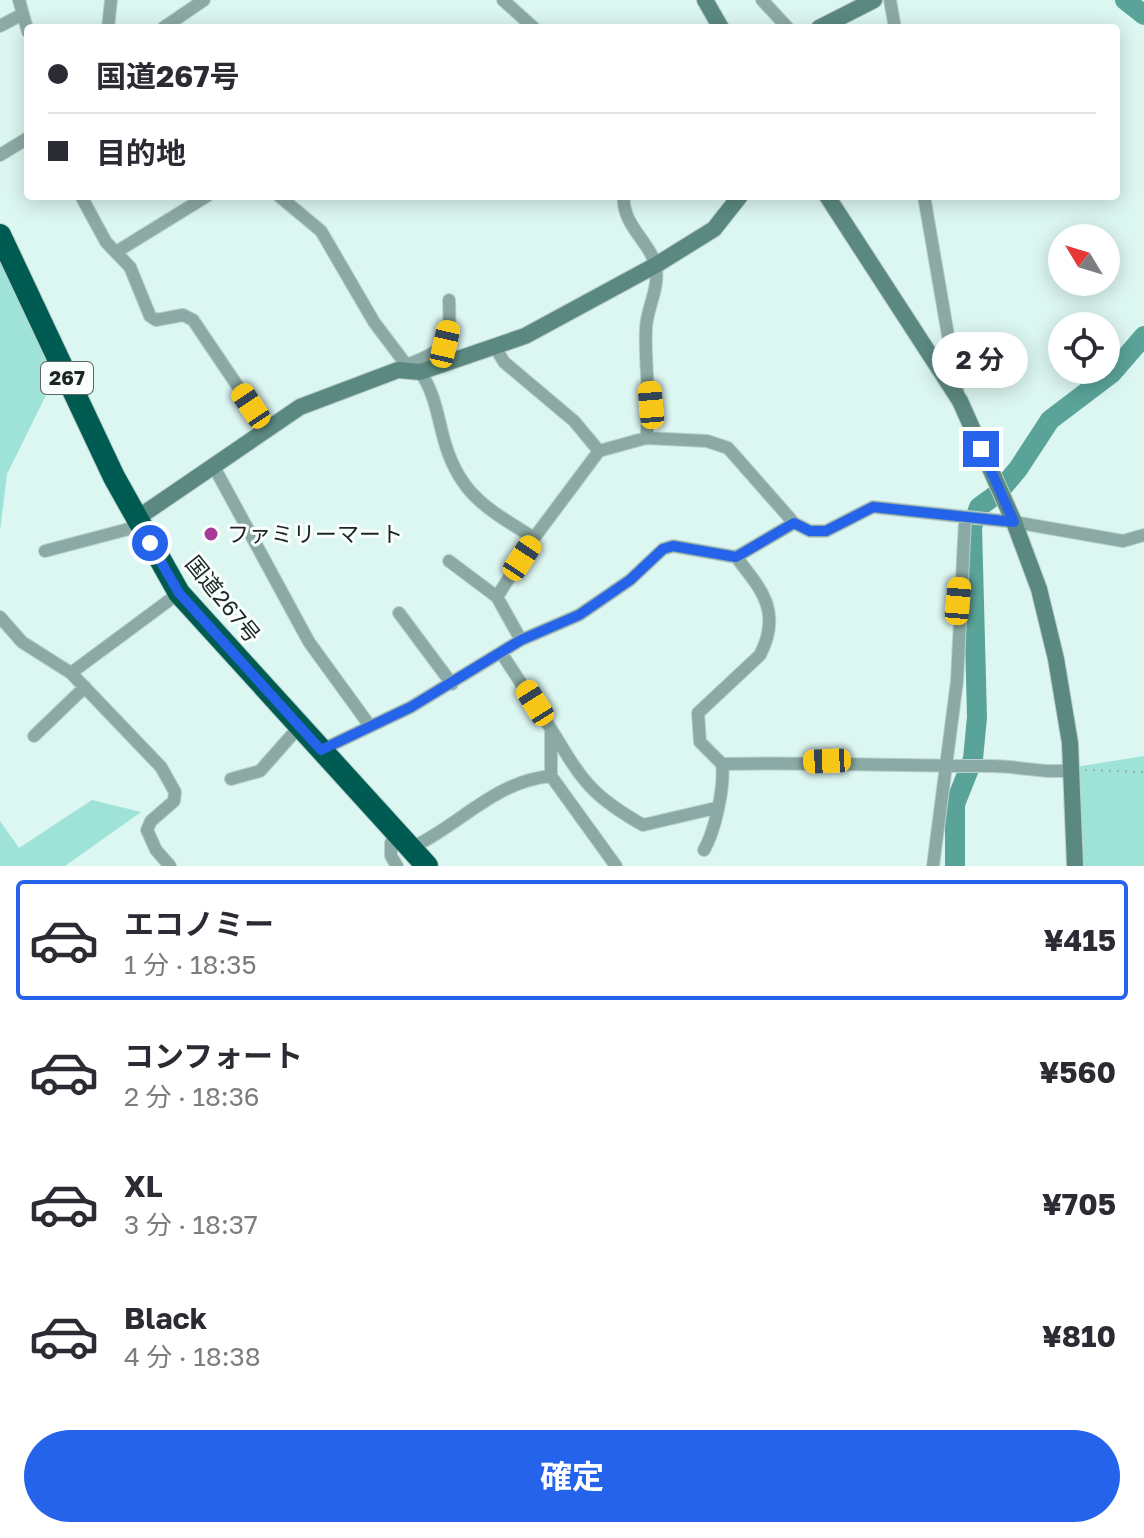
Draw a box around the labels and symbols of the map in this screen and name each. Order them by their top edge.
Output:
north arrow [1048,224,1120,296]
car [428,318,462,370]
callout: 2 分 [933,333,1029,389]
road number: 267 [41,362,93,394]
car [228,379,274,433]
car [637,380,665,430]
route end [963,431,999,467]
place label: ファミリーマート [227,520,403,547]
route start [132,525,168,561]
marker: ファミリーマート [202,525,220,543]
car [499,531,545,585]
street label: 国道267号 [180,550,267,647]
car [944,576,972,626]
car [512,676,558,730]
car [803,748,851,774]

